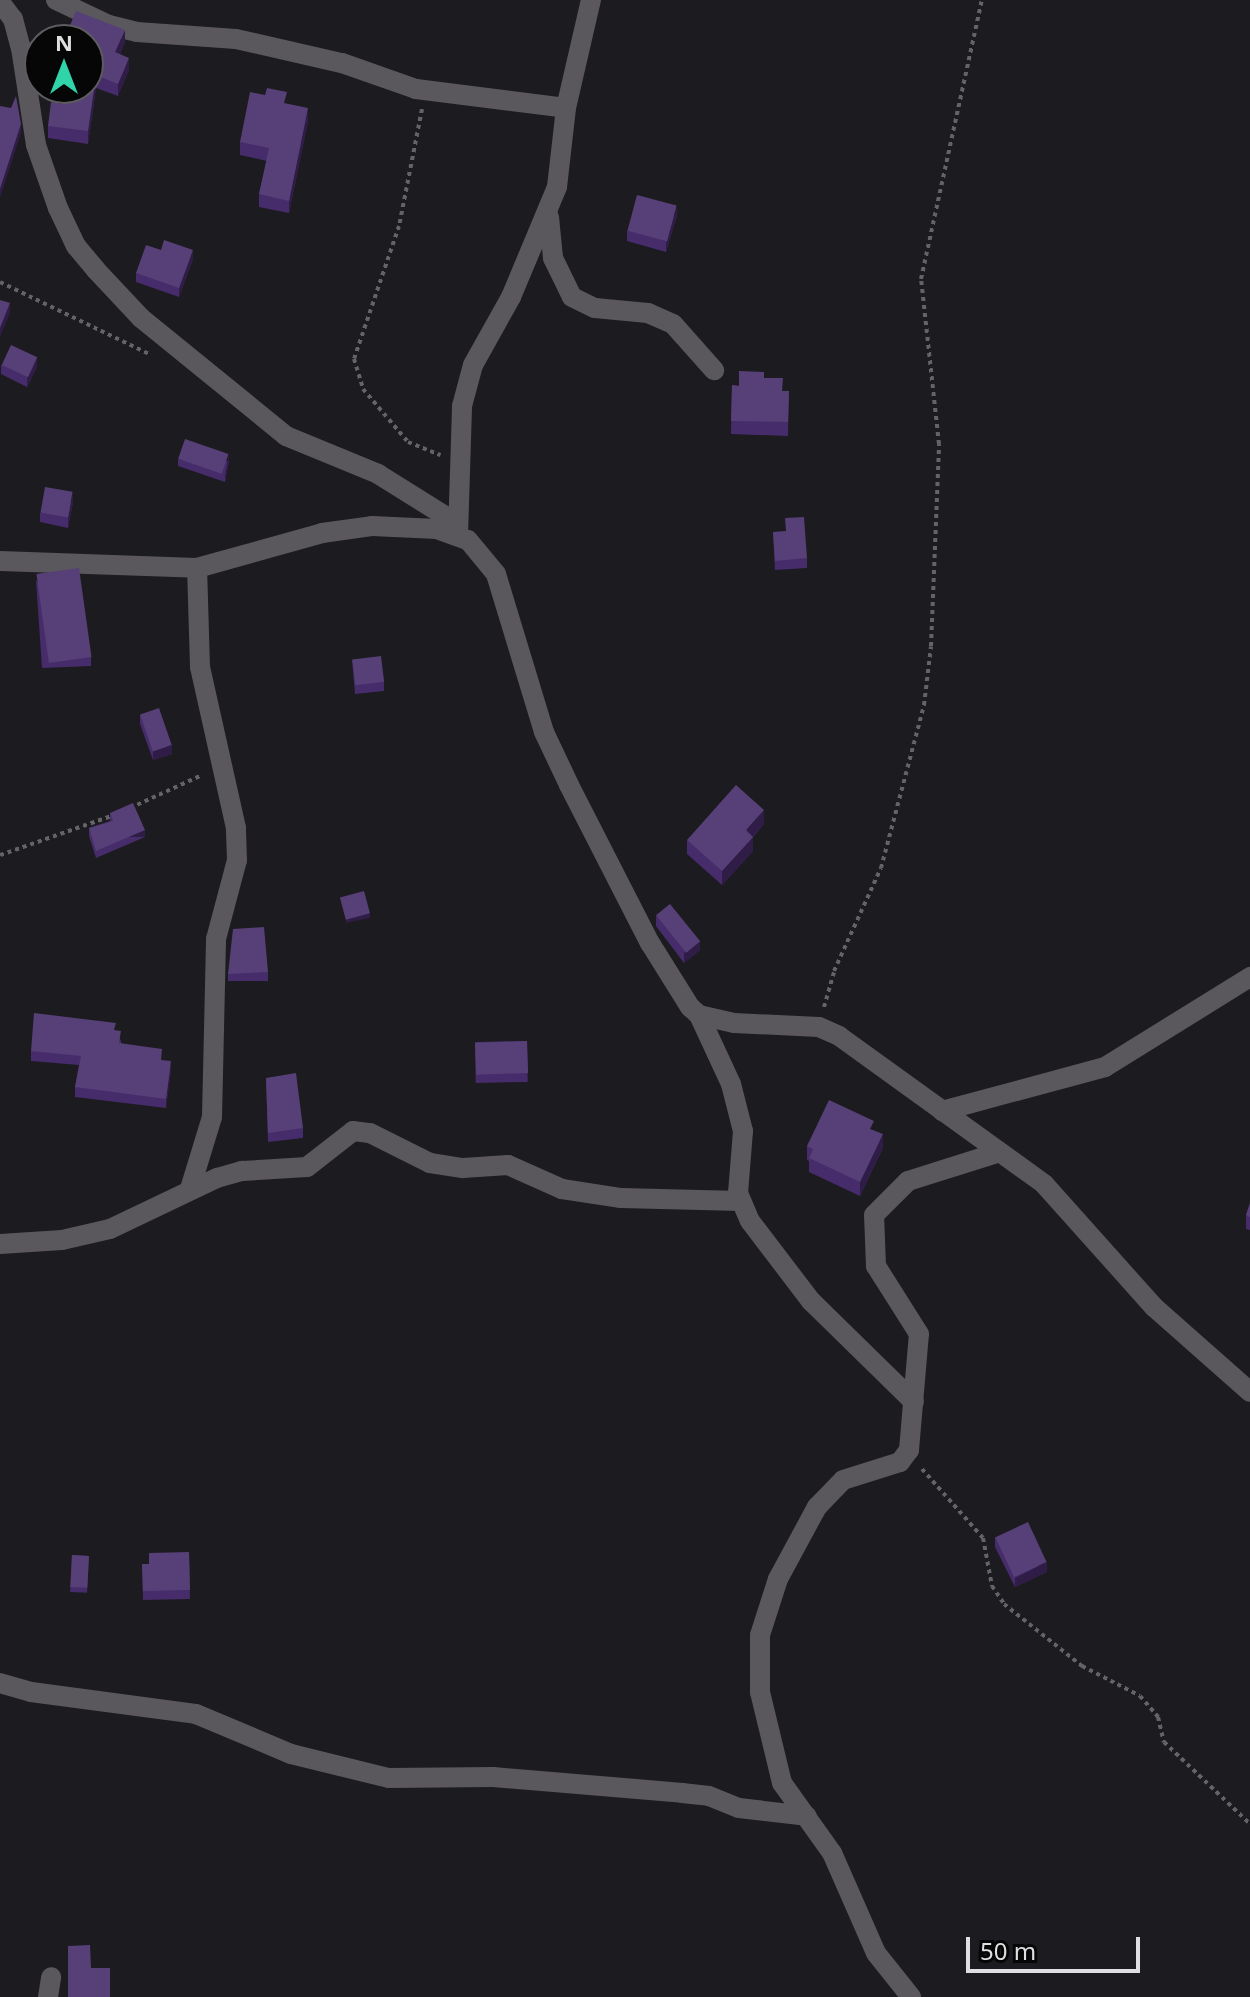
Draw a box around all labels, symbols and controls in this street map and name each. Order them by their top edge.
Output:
north arrow [24,24,104,104]
text: N [55,27,73,57]
scale bar [970,1921,1144,1971]
text: 50 m [980,1934,1036,1967]

